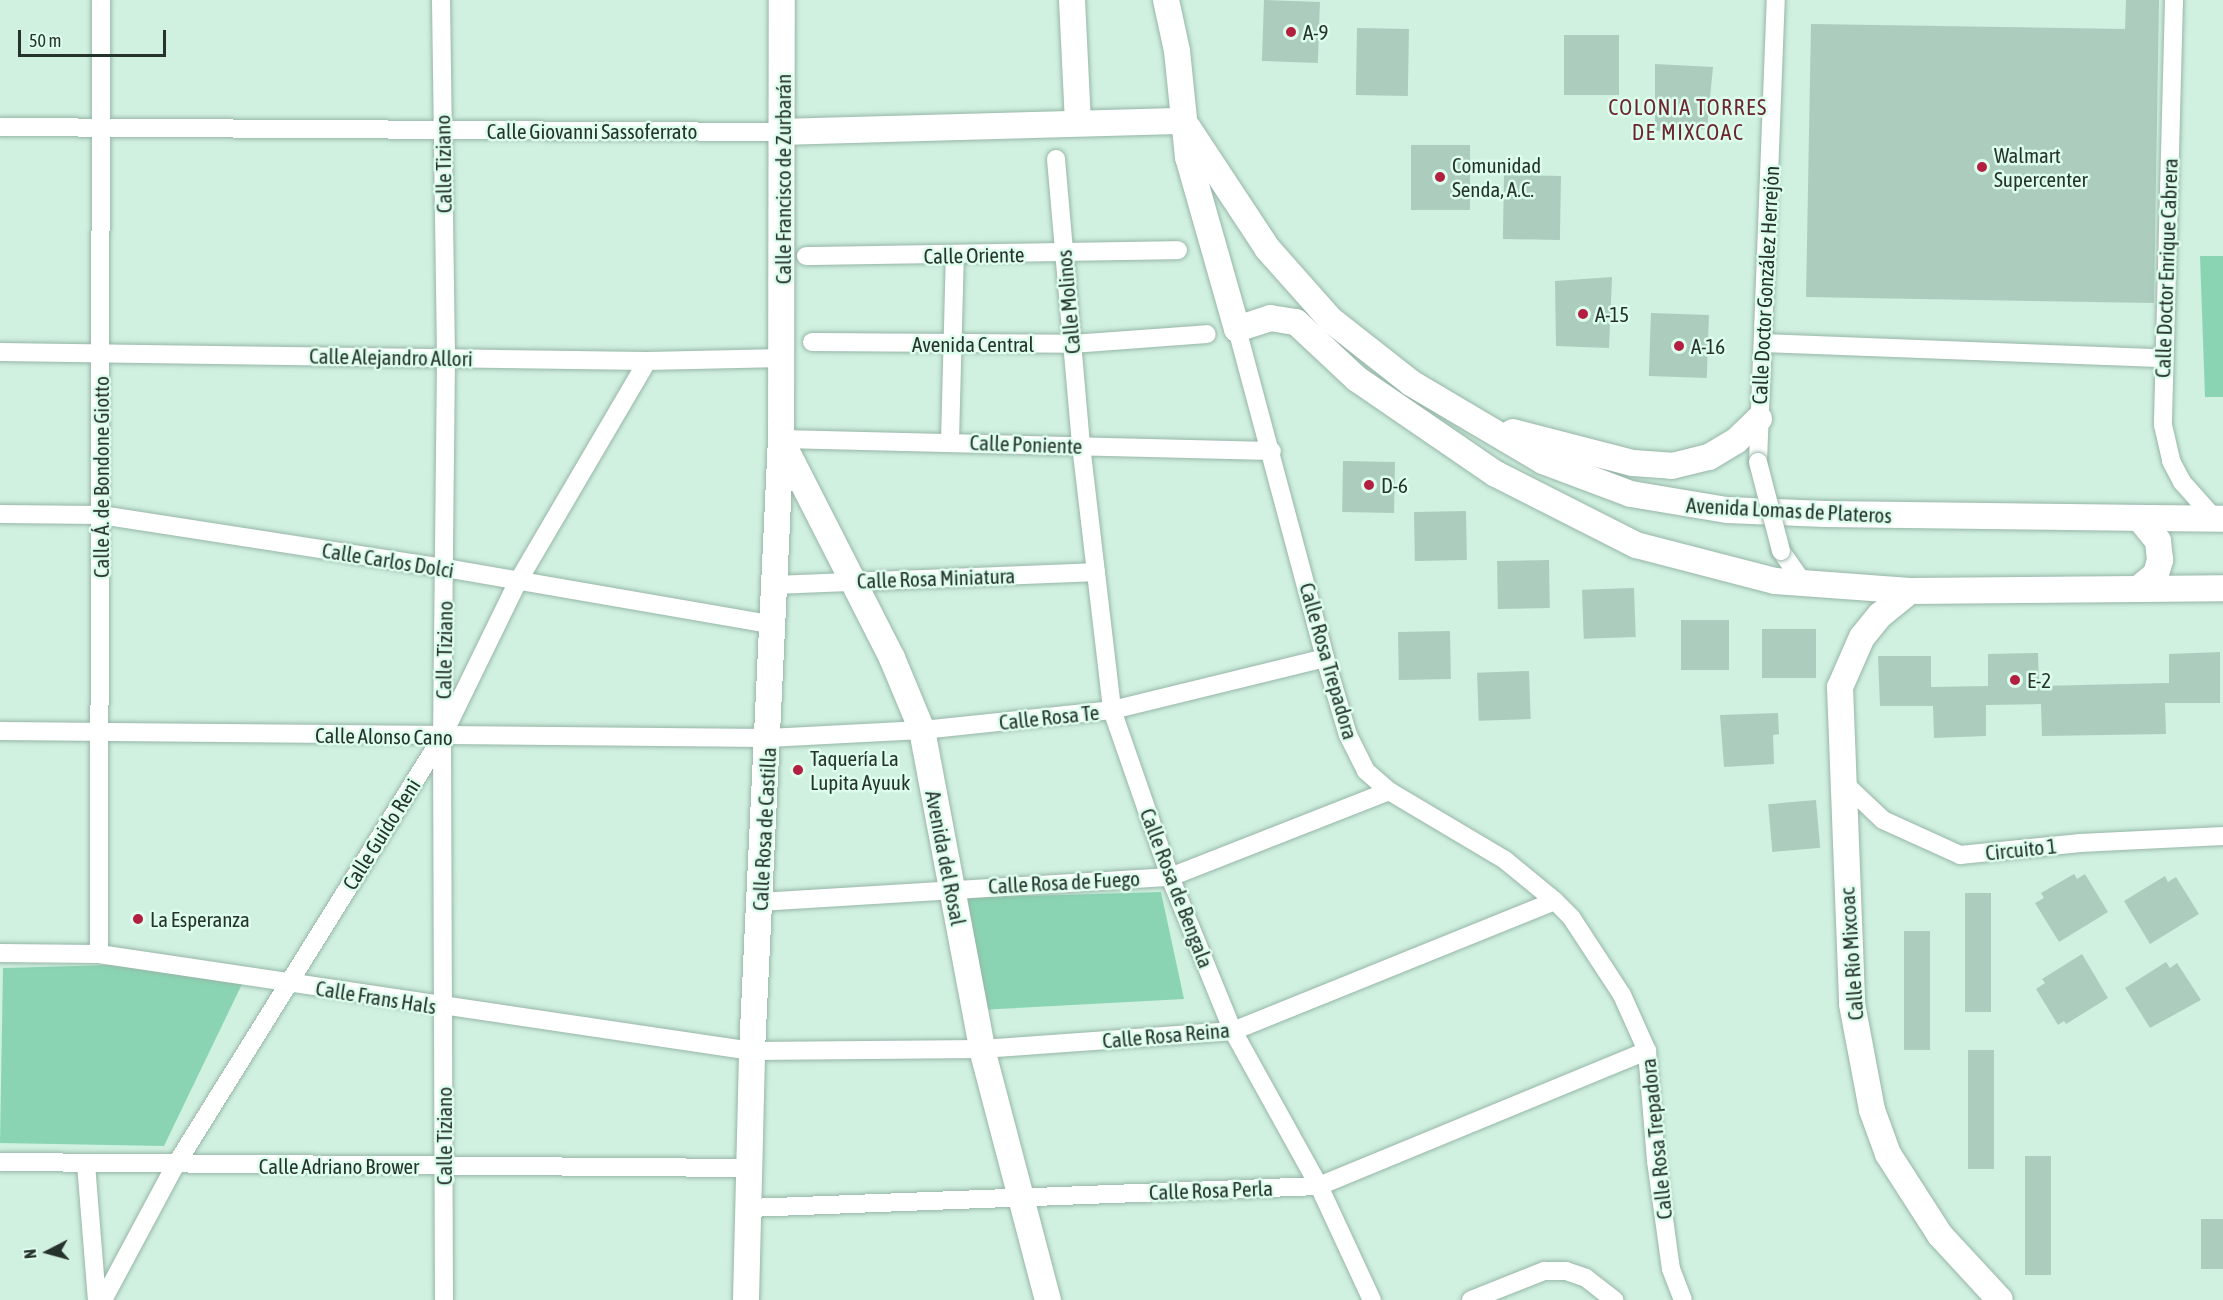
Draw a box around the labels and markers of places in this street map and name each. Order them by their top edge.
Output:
place label: A-9 [1303,19,1328,45]
marker: A-9 [1284,25,1298,39]
place label: Walmart Supercenter [1994,142,2088,192]
place label: Comunidad Senda, A.C. [1452,152,1541,202]
marker: Walmart Supercenter [1975,160,1989,174]
marker: Comunidad Senda, A.C. [1433,170,1447,184]
place label: A-15 [1595,301,1629,327]
marker: A-15 [1576,307,1590,321]
place label: A-16 [1691,333,1725,359]
marker: A-16 [1672,339,1686,353]
place label: D-6 [1381,472,1408,498]
marker: D-6 [1362,478,1376,492]
place label: E-2 [2027,667,2051,693]
marker: E-2 [2008,673,2022,687]
place label: Taquería La Lupita Ayuuk [810,745,910,795]
marker: Taquería La Lupita Ayuuk [791,763,805,777]
place label: La Esperanza [150,906,250,932]
marker: La Esperanza [131,912,145,926]

